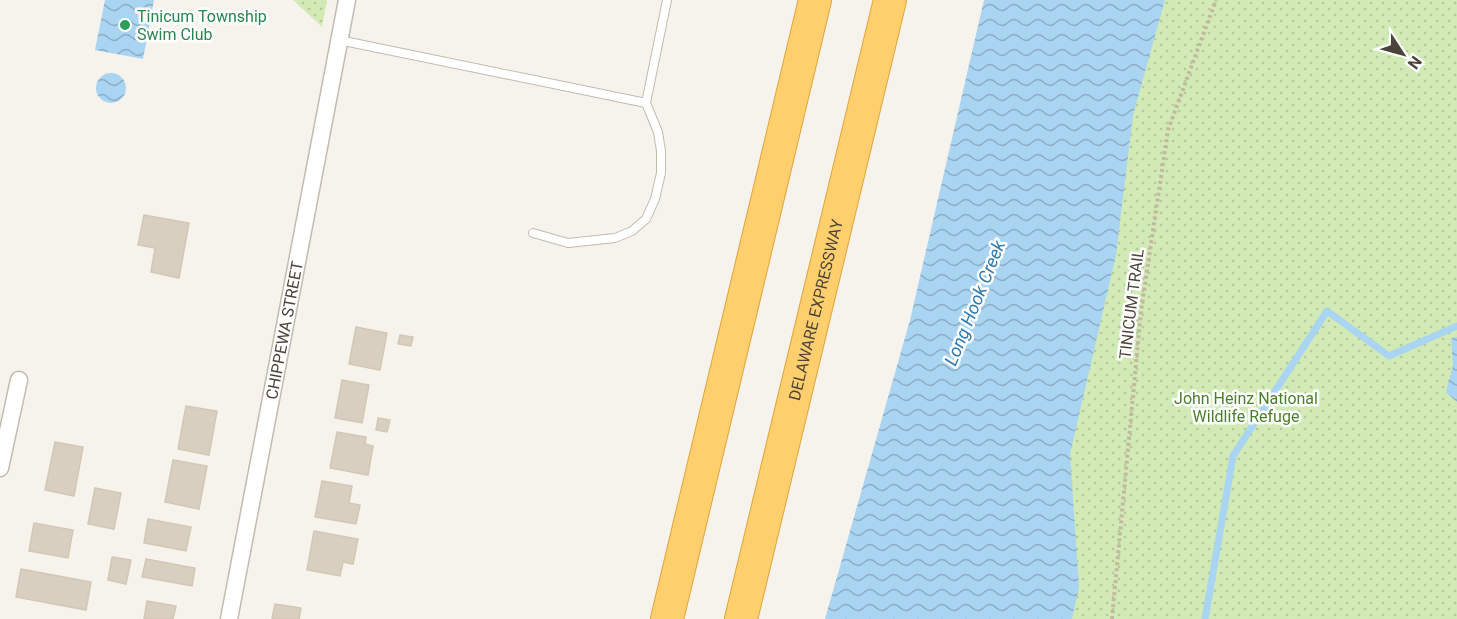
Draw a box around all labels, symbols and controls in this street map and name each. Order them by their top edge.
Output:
place label: Tinicum Township Swim Club [137,7,267,44]
marker: Tinicum Township Swim Club [118,18,132,32]
north arrow [1373,24,1433,84]
text: N [1404,52,1426,73]
street label: DELAWARE EXPRESSWAY [785,217,847,403]
water label: Long Hook Creek [940,236,1010,369]
street label: TINICUM TRAIL [1115,247,1148,360]
street label: CHIPPEWA STREET [262,259,307,401]
park label: John Heinz National Wildlife Refuge [1174,389,1318,426]

